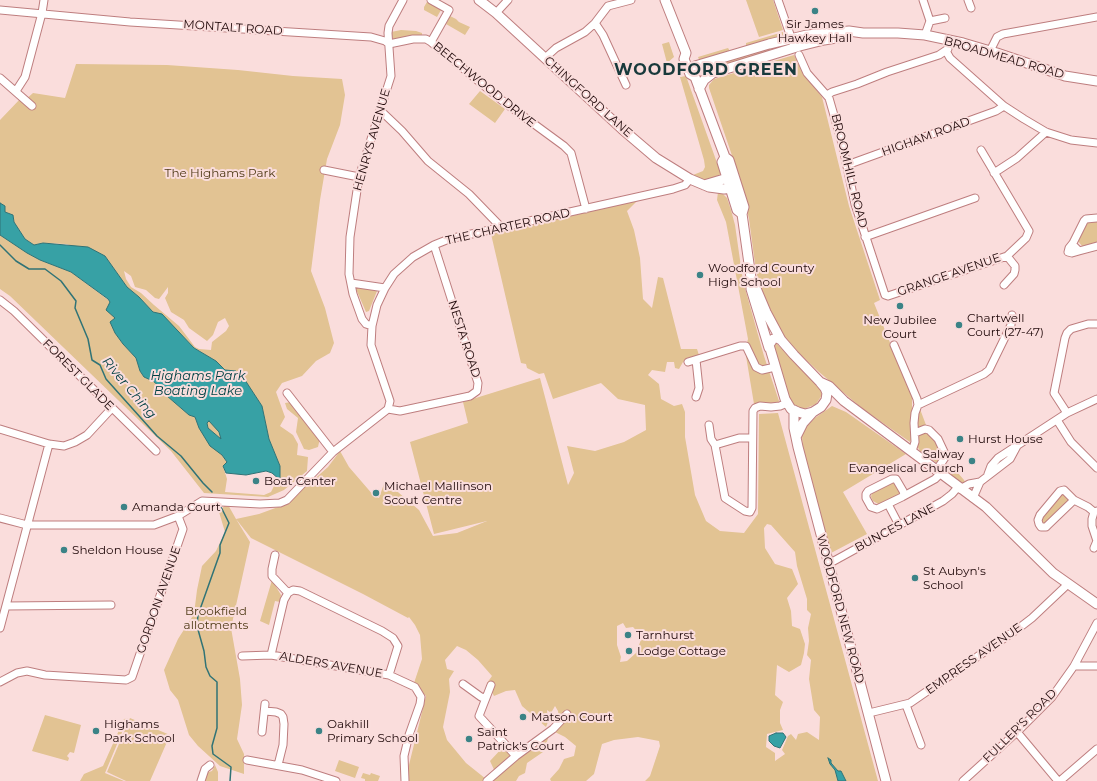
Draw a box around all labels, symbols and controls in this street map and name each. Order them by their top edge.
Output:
marker: Sir James Hawkey Hall [810,6,820,16]
street label: MONTALT ROAD [183,17,283,39]
place label: Sir James Hawkey Hall [778,17,852,45]
street label: BROADMEAD ROAD [942,34,1066,82]
street label: BEECHWOOD DRIVE [430,39,538,131]
street label: CHINGFORD LANE [541,54,635,140]
district label: WOODFORD GREEN [614,60,798,80]
street label: HENRYS AVENUE [351,87,393,193]
street label: BROOMHILL ROAD [828,112,870,230]
street label: HIGHAM ROAD [880,114,972,160]
park label: The Highams Park [165,166,275,180]
street label: THE CHARTER ROAD [444,206,572,248]
street label: GRANGE AVENUE [895,251,1003,299]
place label: Woodford County High School [708,261,814,289]
marker: Woodford County High School [695,270,705,280]
street label: NESTA ROAD [445,299,483,379]
marker: New Jubilee Court [895,301,905,311]
place label: Chartwell Court (27-47) [967,311,1044,339]
place label: New Jubilee Court [863,313,937,341]
marker: Chartwell Court (27-47) [954,320,964,330]
street label: FOREST GLADE [40,337,116,413]
water label: River Ching [99,354,159,422]
water label: Highams Park Boating Lake [151,368,245,399]
place label: Hurst House [968,432,1043,446]
marker: Hurst House [955,434,965,444]
place label: Salway Evangelical Church [848,447,964,475]
marker: Salway Evangelical Church [967,456,977,466]
place label: Boat Center [264,474,336,488]
marker: Boat Center [251,476,261,486]
place label: Michael Mallinson Scout Centre [384,479,492,507]
marker: Michael Mallinson Scout Centre [371,488,381,498]
place label: Amanda Court [132,500,221,514]
street label: BUNCES LANE [852,501,938,555]
marker: Amanda Court [119,502,129,512]
street label: WOODFORD NEW ROAD [813,533,867,685]
place label: Sheldon House [72,543,163,557]
street label: GORDON AVENUE [134,544,184,656]
marker: Sheldon House [59,545,69,555]
place label: St Aubyn's School [923,564,986,592]
marker: St Aubyn's School [910,573,920,583]
park label: Brookfield allotments [184,604,248,632]
street label: EMPRESS AVENUE [923,620,1025,698]
place label: Tarnhurst [636,628,694,642]
marker: Tarnhurst [623,630,633,640]
place label: Lodge Cottage [637,644,726,658]
marker: Lodge Cottage [624,646,634,656]
street label: ALDERS AVENUE [278,649,384,681]
street label: FULLER'S ROAD [980,686,1060,766]
place label: Matson Court [531,710,613,724]
marker: Matson Court [518,712,528,722]
place label: Highams Park School [104,717,175,745]
place label: Oakhill Primary School [327,717,418,745]
place label: Saint Patrick's Court [477,725,564,753]
marker: Highams Park School [91,726,101,736]
marker: Oakhill Primary School [314,726,324,736]
marker: Saint Patrick's Court [464,734,474,744]

